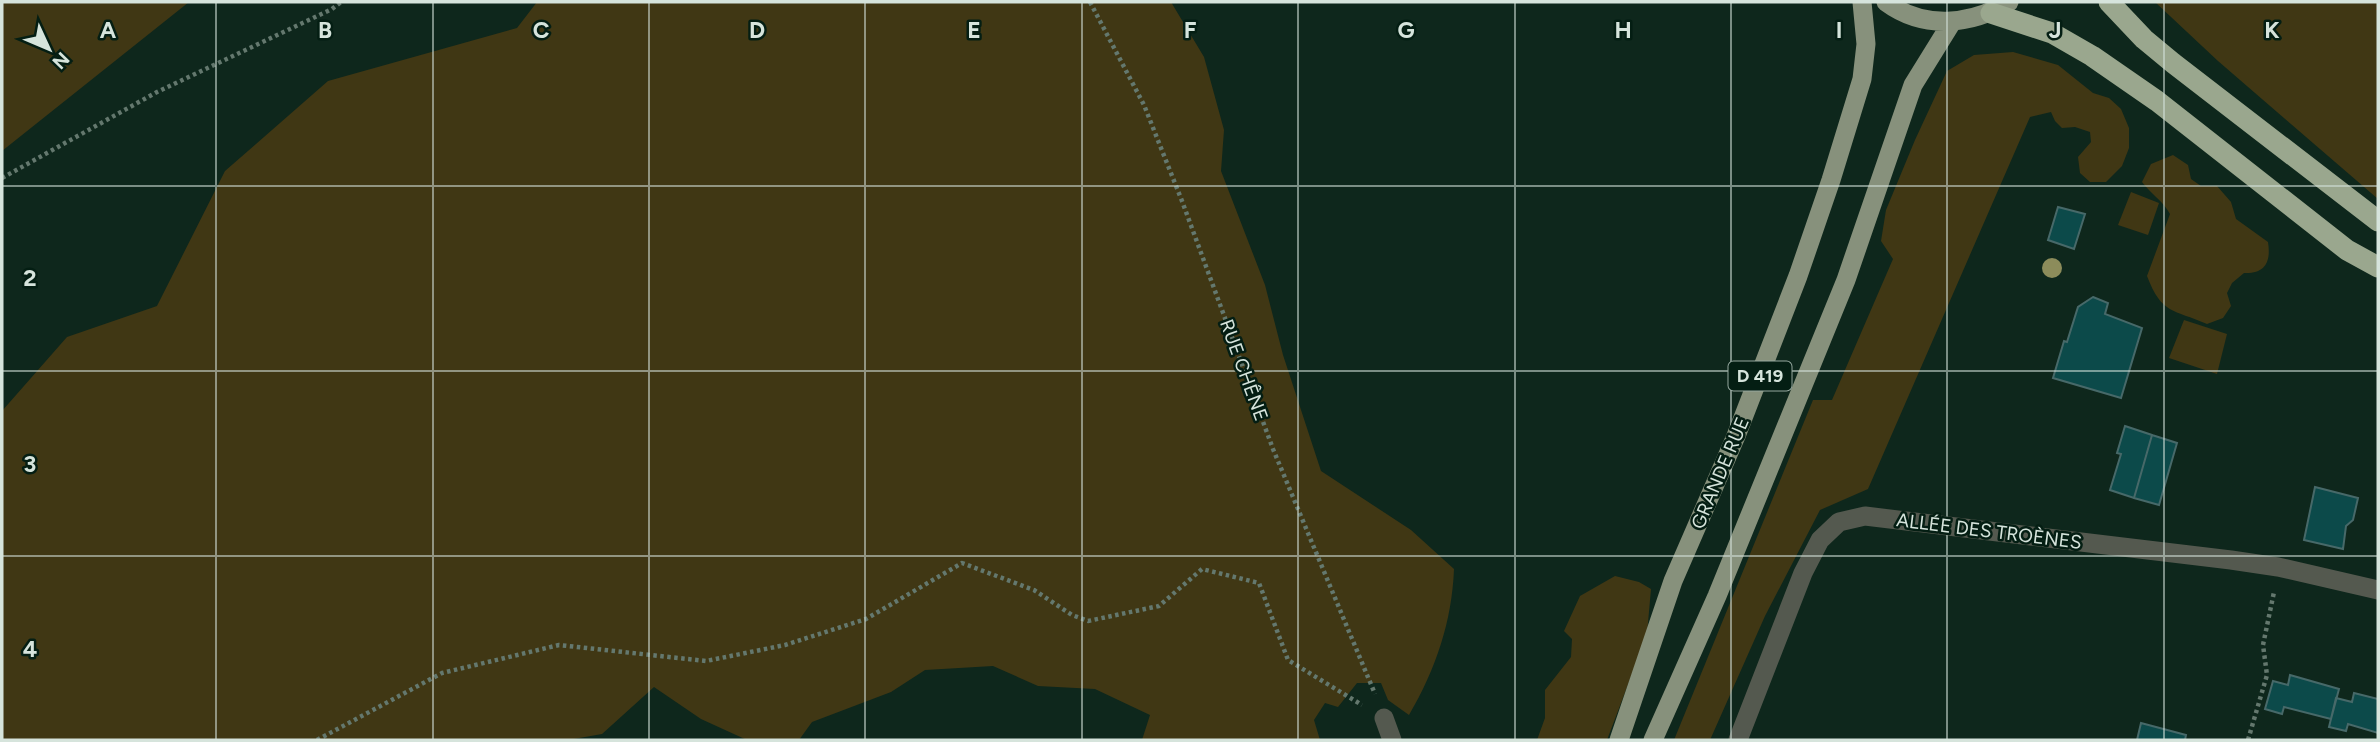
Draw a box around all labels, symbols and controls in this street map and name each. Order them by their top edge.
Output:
north arrow [14,14,84,84]
text: A [100,16,117,44]
text: B [318,16,332,44]
text: C [533,16,550,44]
text: D [749,16,765,44]
text: E [967,16,981,44]
text: F [1184,16,1197,44]
text: G [1397,16,1415,44]
text: H [1614,16,1632,44]
text: I [1836,16,1842,44]
text: J [2049,16,2061,44]
text: K [2264,16,2280,44]
text: N [47,47,74,74]
text: 2 [23,264,37,292]
street label: RUE CHÊNE [1215,316,1273,424]
road number: D 419 [1728,362,1792,390]
street label: GRANDE RUE [1686,413,1754,533]
text: 3 [24,450,36,478]
street label: ALLÉE DES TROÈNES [1895,508,2083,554]
text: 4 [23,635,37,663]

